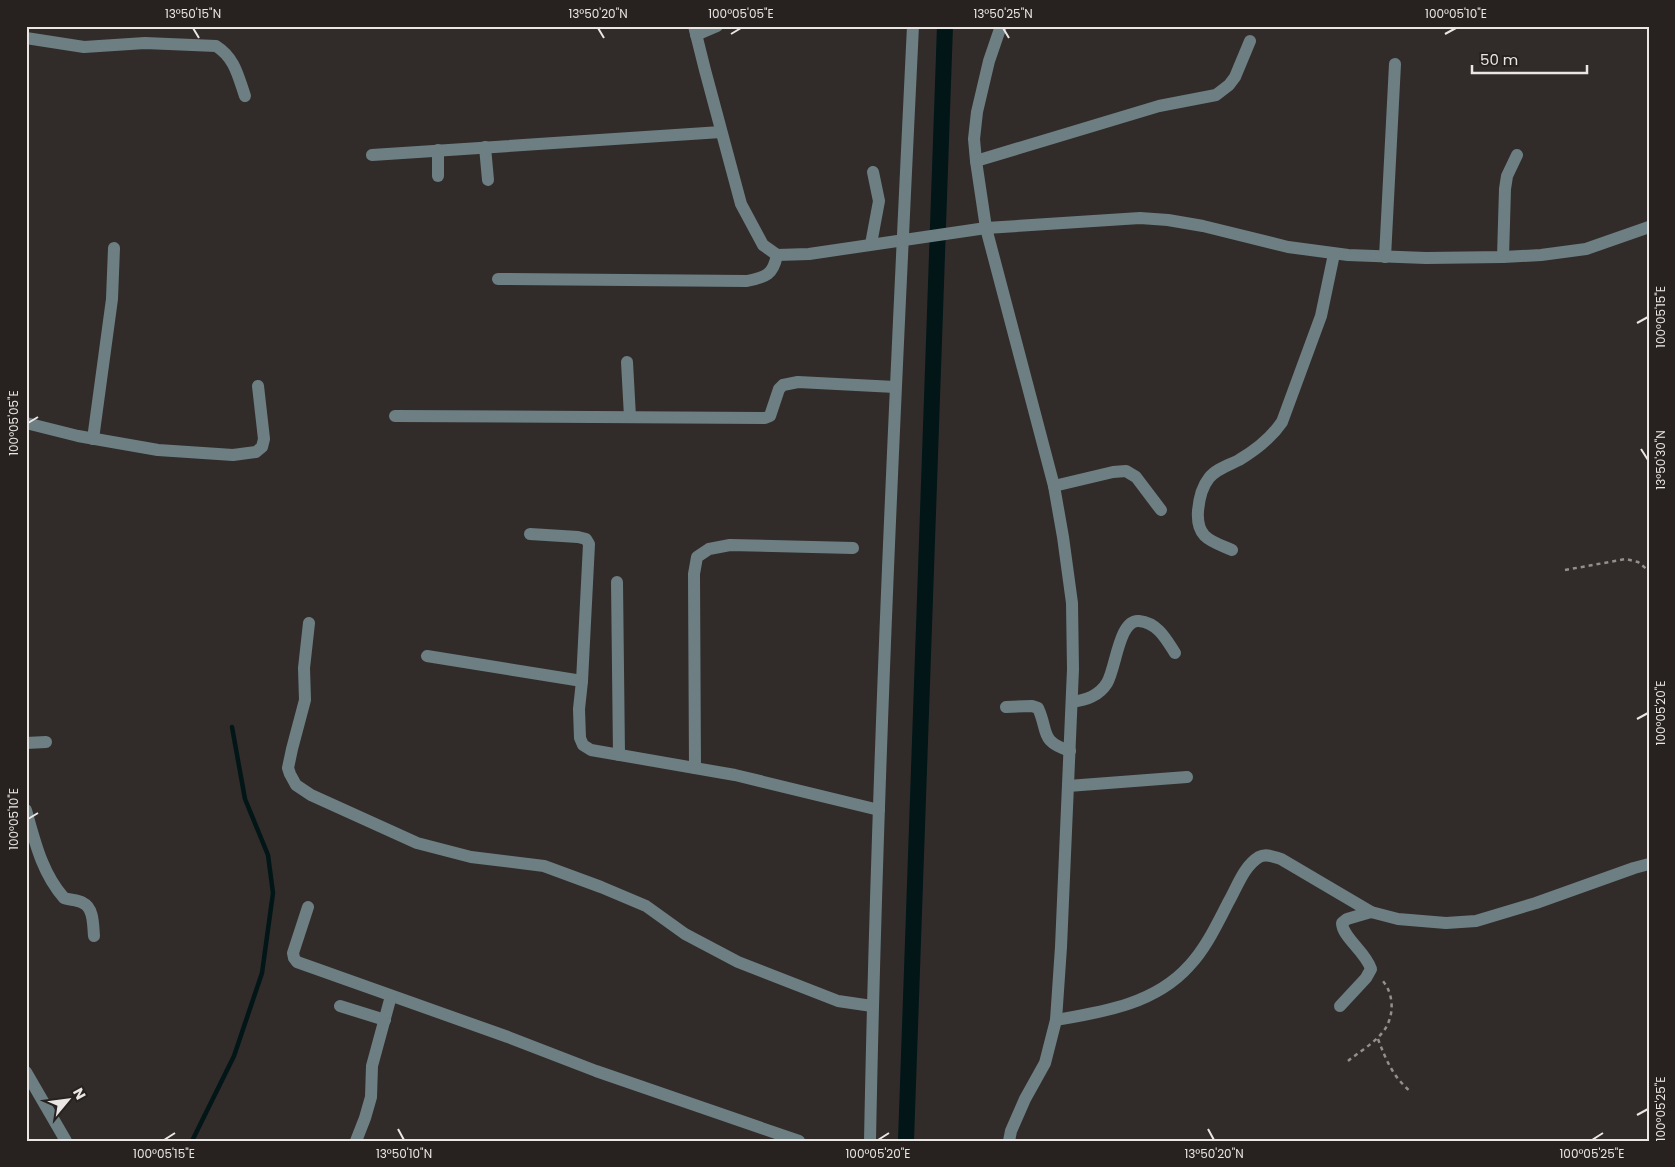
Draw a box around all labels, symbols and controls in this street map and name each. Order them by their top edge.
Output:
text: 13°50'15"N [165,5,221,22]
text: 13°50'20"N [568,5,628,22]
text: 100°05'05"E [708,5,774,22]
text: 13°50'25"N [973,5,1033,22]
text: 100°05'10"E [1425,5,1487,22]
scale bar [1472,42,1588,74]
text: 50 m [1480,49,1518,70]
text: 100°05'15"E [1652,286,1669,348]
text: 100°05'05"E [5,390,22,456]
text: 13°50'30"N [1652,430,1669,490]
text: 100°05'20"E [1652,681,1669,745]
text: 100°05'10"E [5,788,22,850]
north arrow [42,1074,92,1124]
text: 100°05'25"E [1652,1077,1669,1141]
text: N [68,1084,91,1103]
text: 100°05'15"E [133,1145,195,1162]
text: 13°50'10"N [376,1145,432,1162]
text: 100°05'20"E [846,1145,910,1162]
text: 13°50'20"N [1184,1145,1244,1162]
text: 100°05'25"E [1560,1145,1624,1162]

